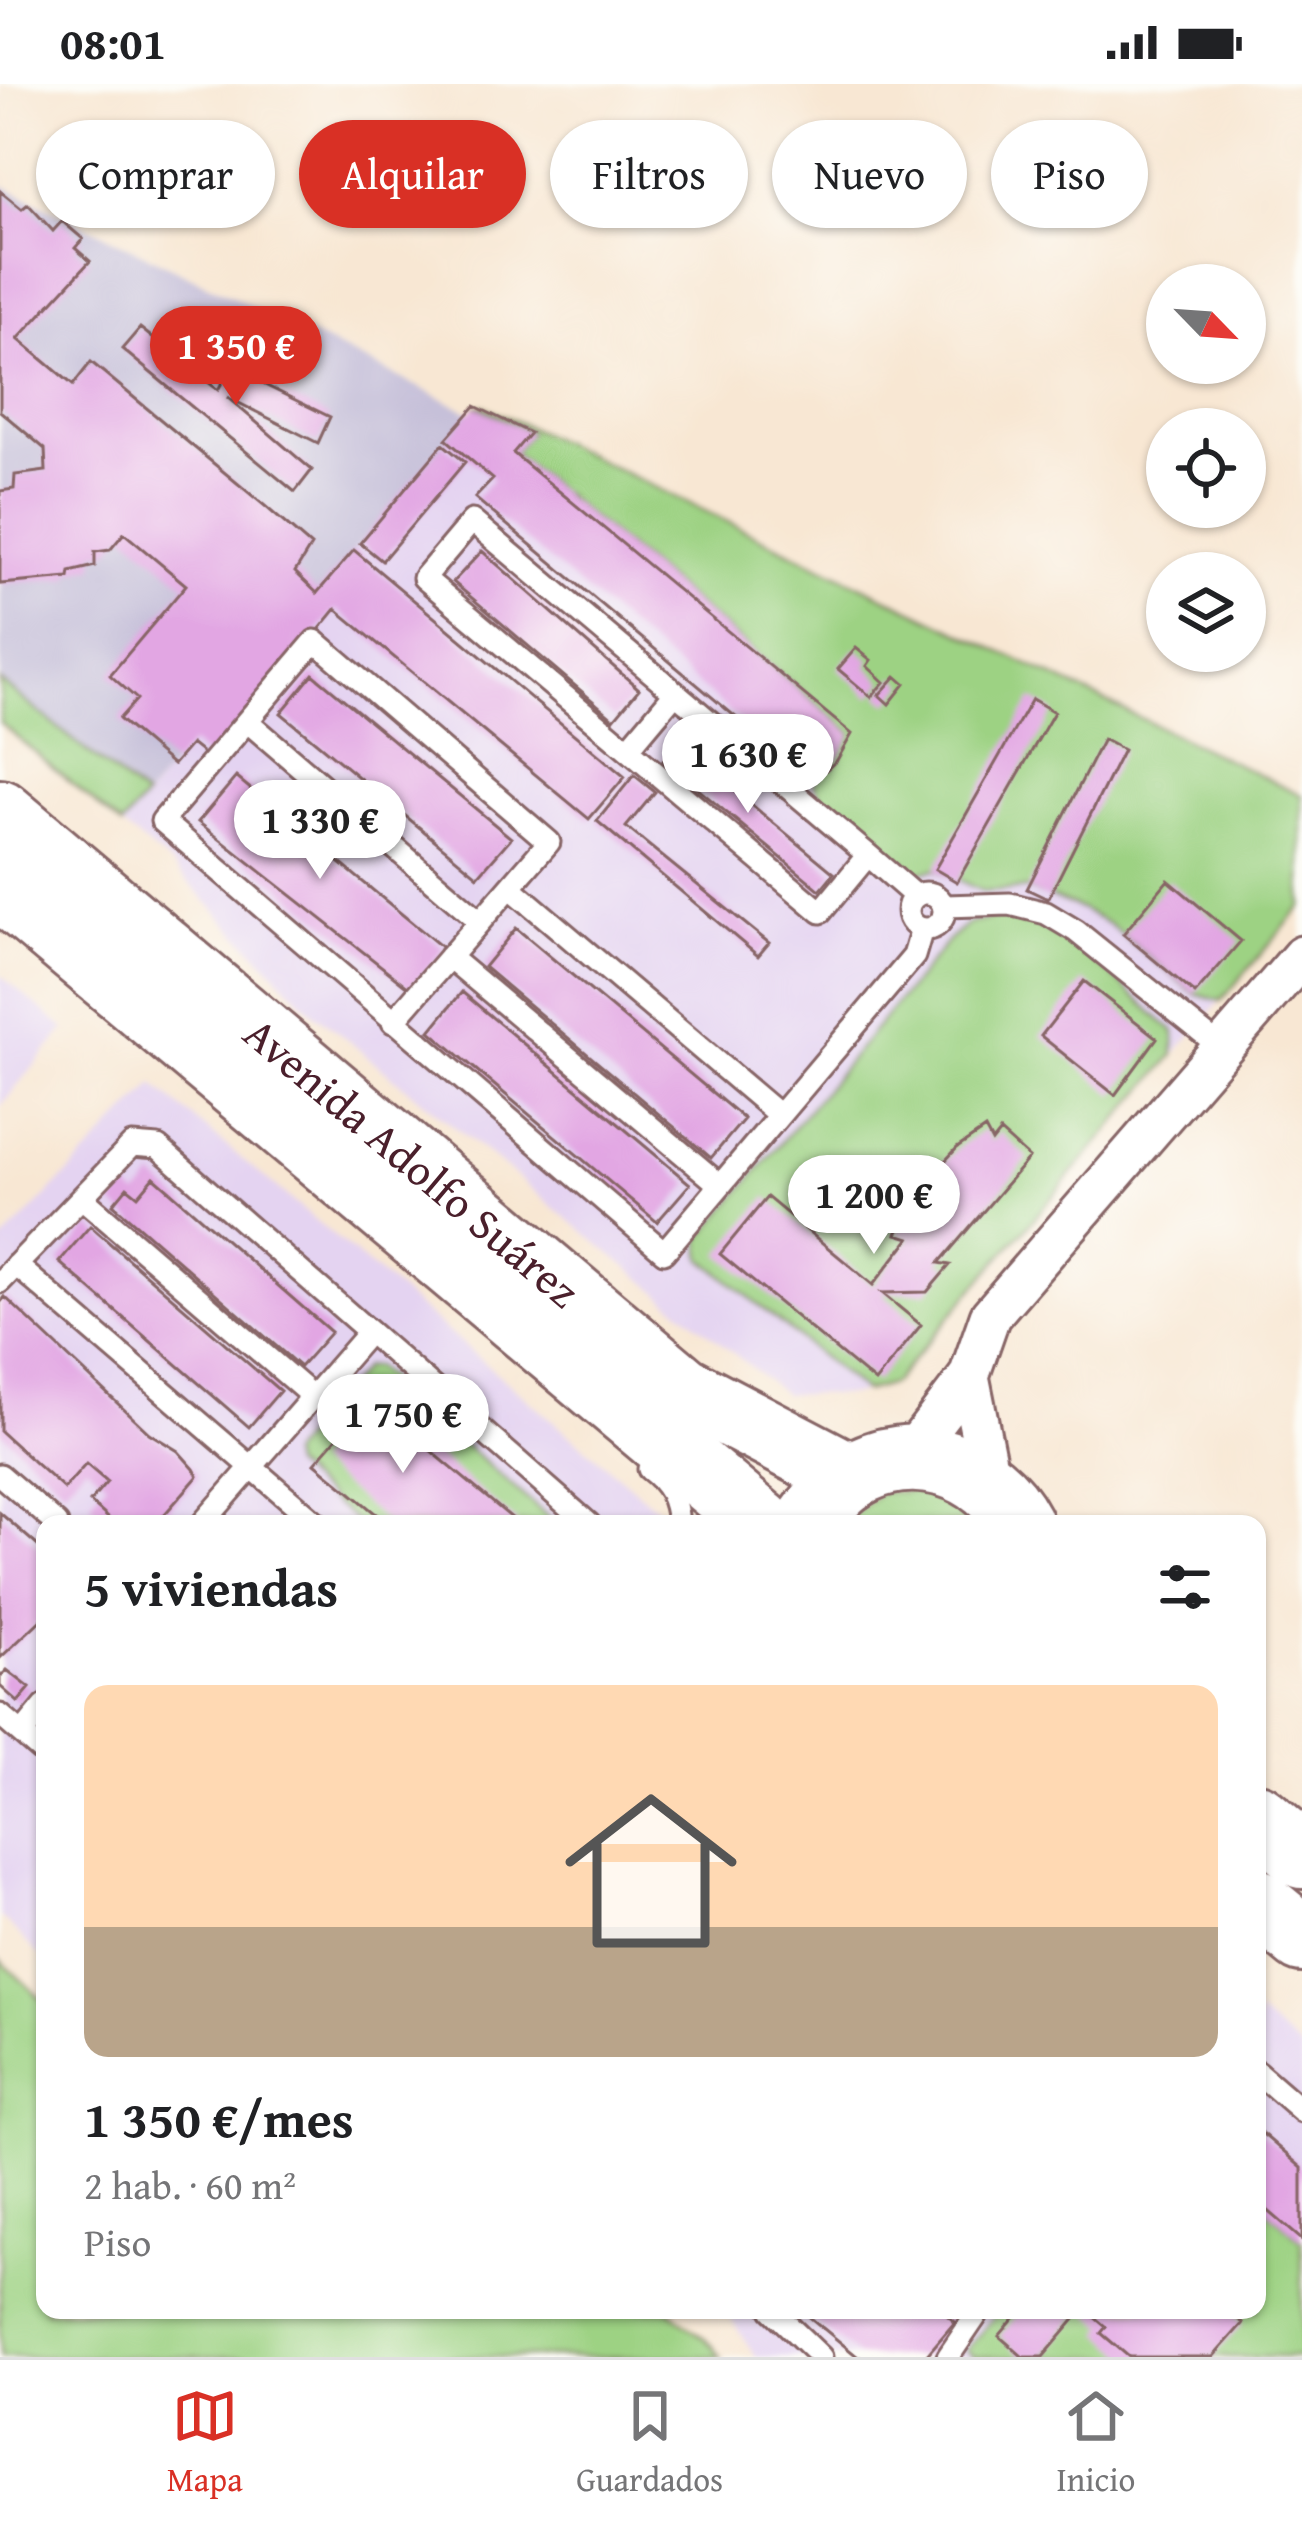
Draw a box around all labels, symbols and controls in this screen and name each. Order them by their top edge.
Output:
text: 08:01 [60,10,166,75]
chip: Comprar [36,120,275,228]
chip: Alquilar [299,120,526,228]
chip: Filtros [550,120,748,228]
chip: Nuevo [772,120,967,228]
chip: Piso [991,120,1148,228]
north arrow [1146,264,1266,384]
map controls [1146,264,1266,672]
pin: 1 350 € [125,306,347,408]
text: 1 350 € [177,316,295,373]
button: locate [1146,408,1266,528]
button: layers [1146,552,1266,672]
pin: 1 630 € [637,714,859,816]
text: 1 630 € [689,724,807,781]
pin: 1 330 € [209,780,431,882]
text: 1 330 € [261,790,379,847]
street label: Avenida Adolfo Suárez [231,1000,595,1322]
pin: 1 200 € [763,1155,985,1257]
text: 1 200 € [815,1165,933,1222]
pin: 1 750 € [292,1374,514,1476]
text: 1 750 € [344,1384,462,1441]
text: 5 viviendas [84,1550,338,1625]
icon: filters [1152,1554,1218,1620]
icon: home [543,1763,759,1979]
text: 1 350 €/mes [84,2081,354,2156]
text: 2 hab. · 60 m² [84,2156,296,2213]
text: Piso [84,2213,151,2270]
tab: Mapa [167,2383,243,2503]
tab: Guardados [576,2383,723,2503]
tab: Inicio [1057,2383,1135,2503]

